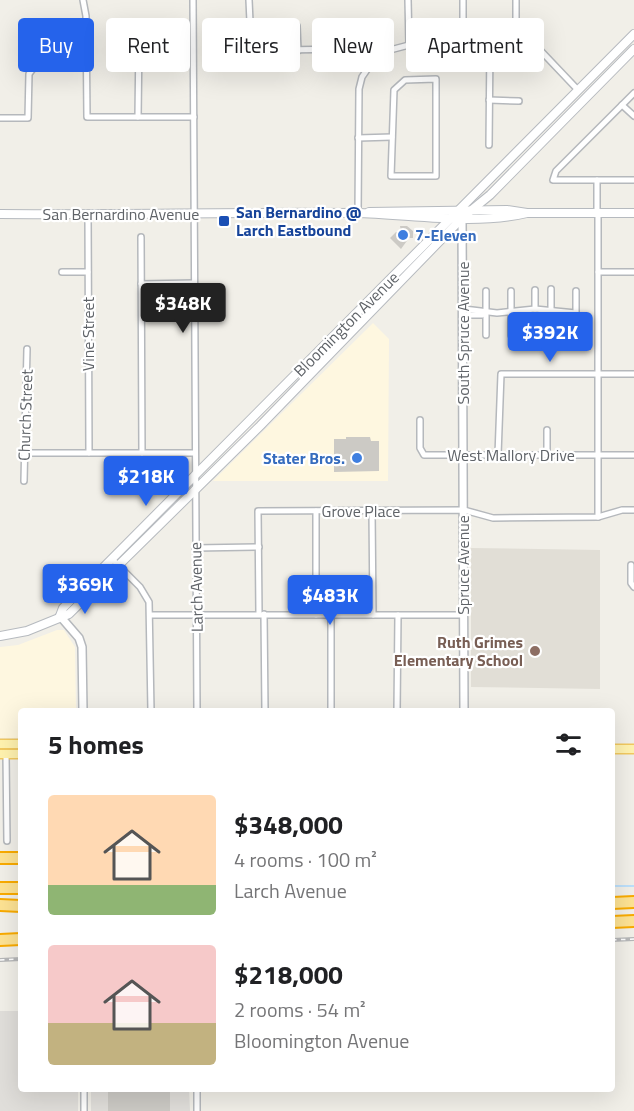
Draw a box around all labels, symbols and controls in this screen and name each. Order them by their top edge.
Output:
chip: Buy [18,18,94,72]
chip: Rent [106,18,190,72]
chip: Filters [202,18,300,72]
chip: New [312,18,394,72]
chip: Apartment [406,18,544,72]
place label: San Bernardino @ Larch Eastbound [236,200,362,242]
street label: San Bernardino Avenue [43,202,199,226]
marker: San Bernardino @ Larch Eastbound [217,214,231,228]
place label: 7-Eleven [415,223,477,247]
marker: 7-Eleven [396,228,410,242]
street label: South Spruce Avenue [451,261,475,405]
street label: Bloomington Avenue [288,266,404,382]
pin: $348K [141,283,225,334]
text: $348K [155,287,211,318]
street label: Vine Street [76,296,100,371]
pin: $392K [508,312,592,363]
text: $392K [522,316,578,347]
street label: Church Street [11,368,39,461]
street label: West Mallory Drive [447,443,575,467]
place label: Stater Bros. [263,446,345,470]
marker: Stater Bros. [350,451,364,465]
pin: $218K [104,456,188,507]
text: $218K [118,460,174,491]
street label: Grove Place [322,499,400,523]
street label: Spruce Avenue [451,515,475,615]
street label: Larch Avenue [183,542,209,632]
pin: $369K [43,564,127,615]
text: $369K [57,568,113,599]
pin: $483K [288,575,372,626]
text: $483K [302,579,358,610]
place label: Ruth Grimes Elementary School [394,630,523,672]
marker: Ruth Grimes Elementary School [528,644,542,658]
text: 5 homes [48,725,144,764]
icon: filters [552,728,585,761]
text: $348,000 [234,805,343,844]
icon: home [96,819,168,891]
text: 4 rooms · 100 m² [234,844,377,875]
text: Larch Avenue [234,875,347,906]
text: $218,000 [234,955,343,994]
icon: home [96,969,168,1041]
text: 2 rooms · 54 m² [234,994,366,1025]
text: Bloomington Avenue [234,1025,409,1056]

